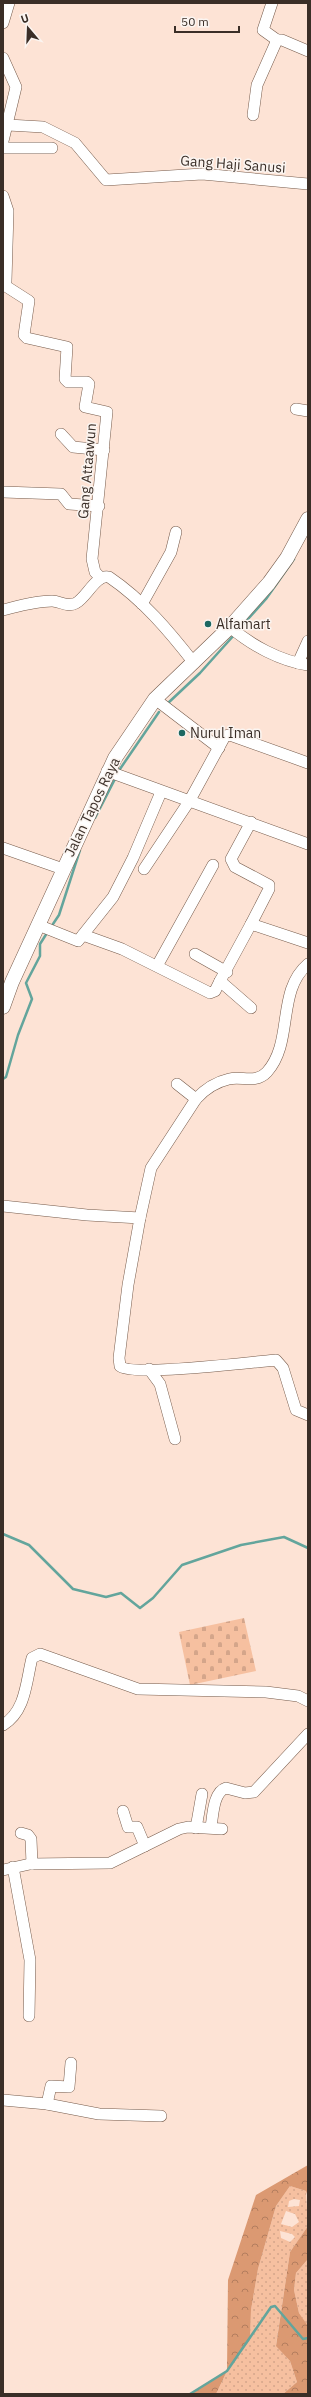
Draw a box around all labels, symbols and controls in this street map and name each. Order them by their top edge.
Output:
north arrow [8,8,48,48]
scale bar [175,8,239,34]
text: U [19,11,31,26]
text: 50 m [181,14,209,29]
street label: Gang Haji Sanusi [180,151,286,177]
street label: Gang Attaawun [74,422,100,520]
place label: Alfamart [216,615,271,633]
marker: Alfamart [203,619,213,629]
place label: Nurul Iman [190,724,261,742]
marker: Nurul Iman [177,728,187,738]
street label: Jalan Tapos Raya [60,754,124,860]

